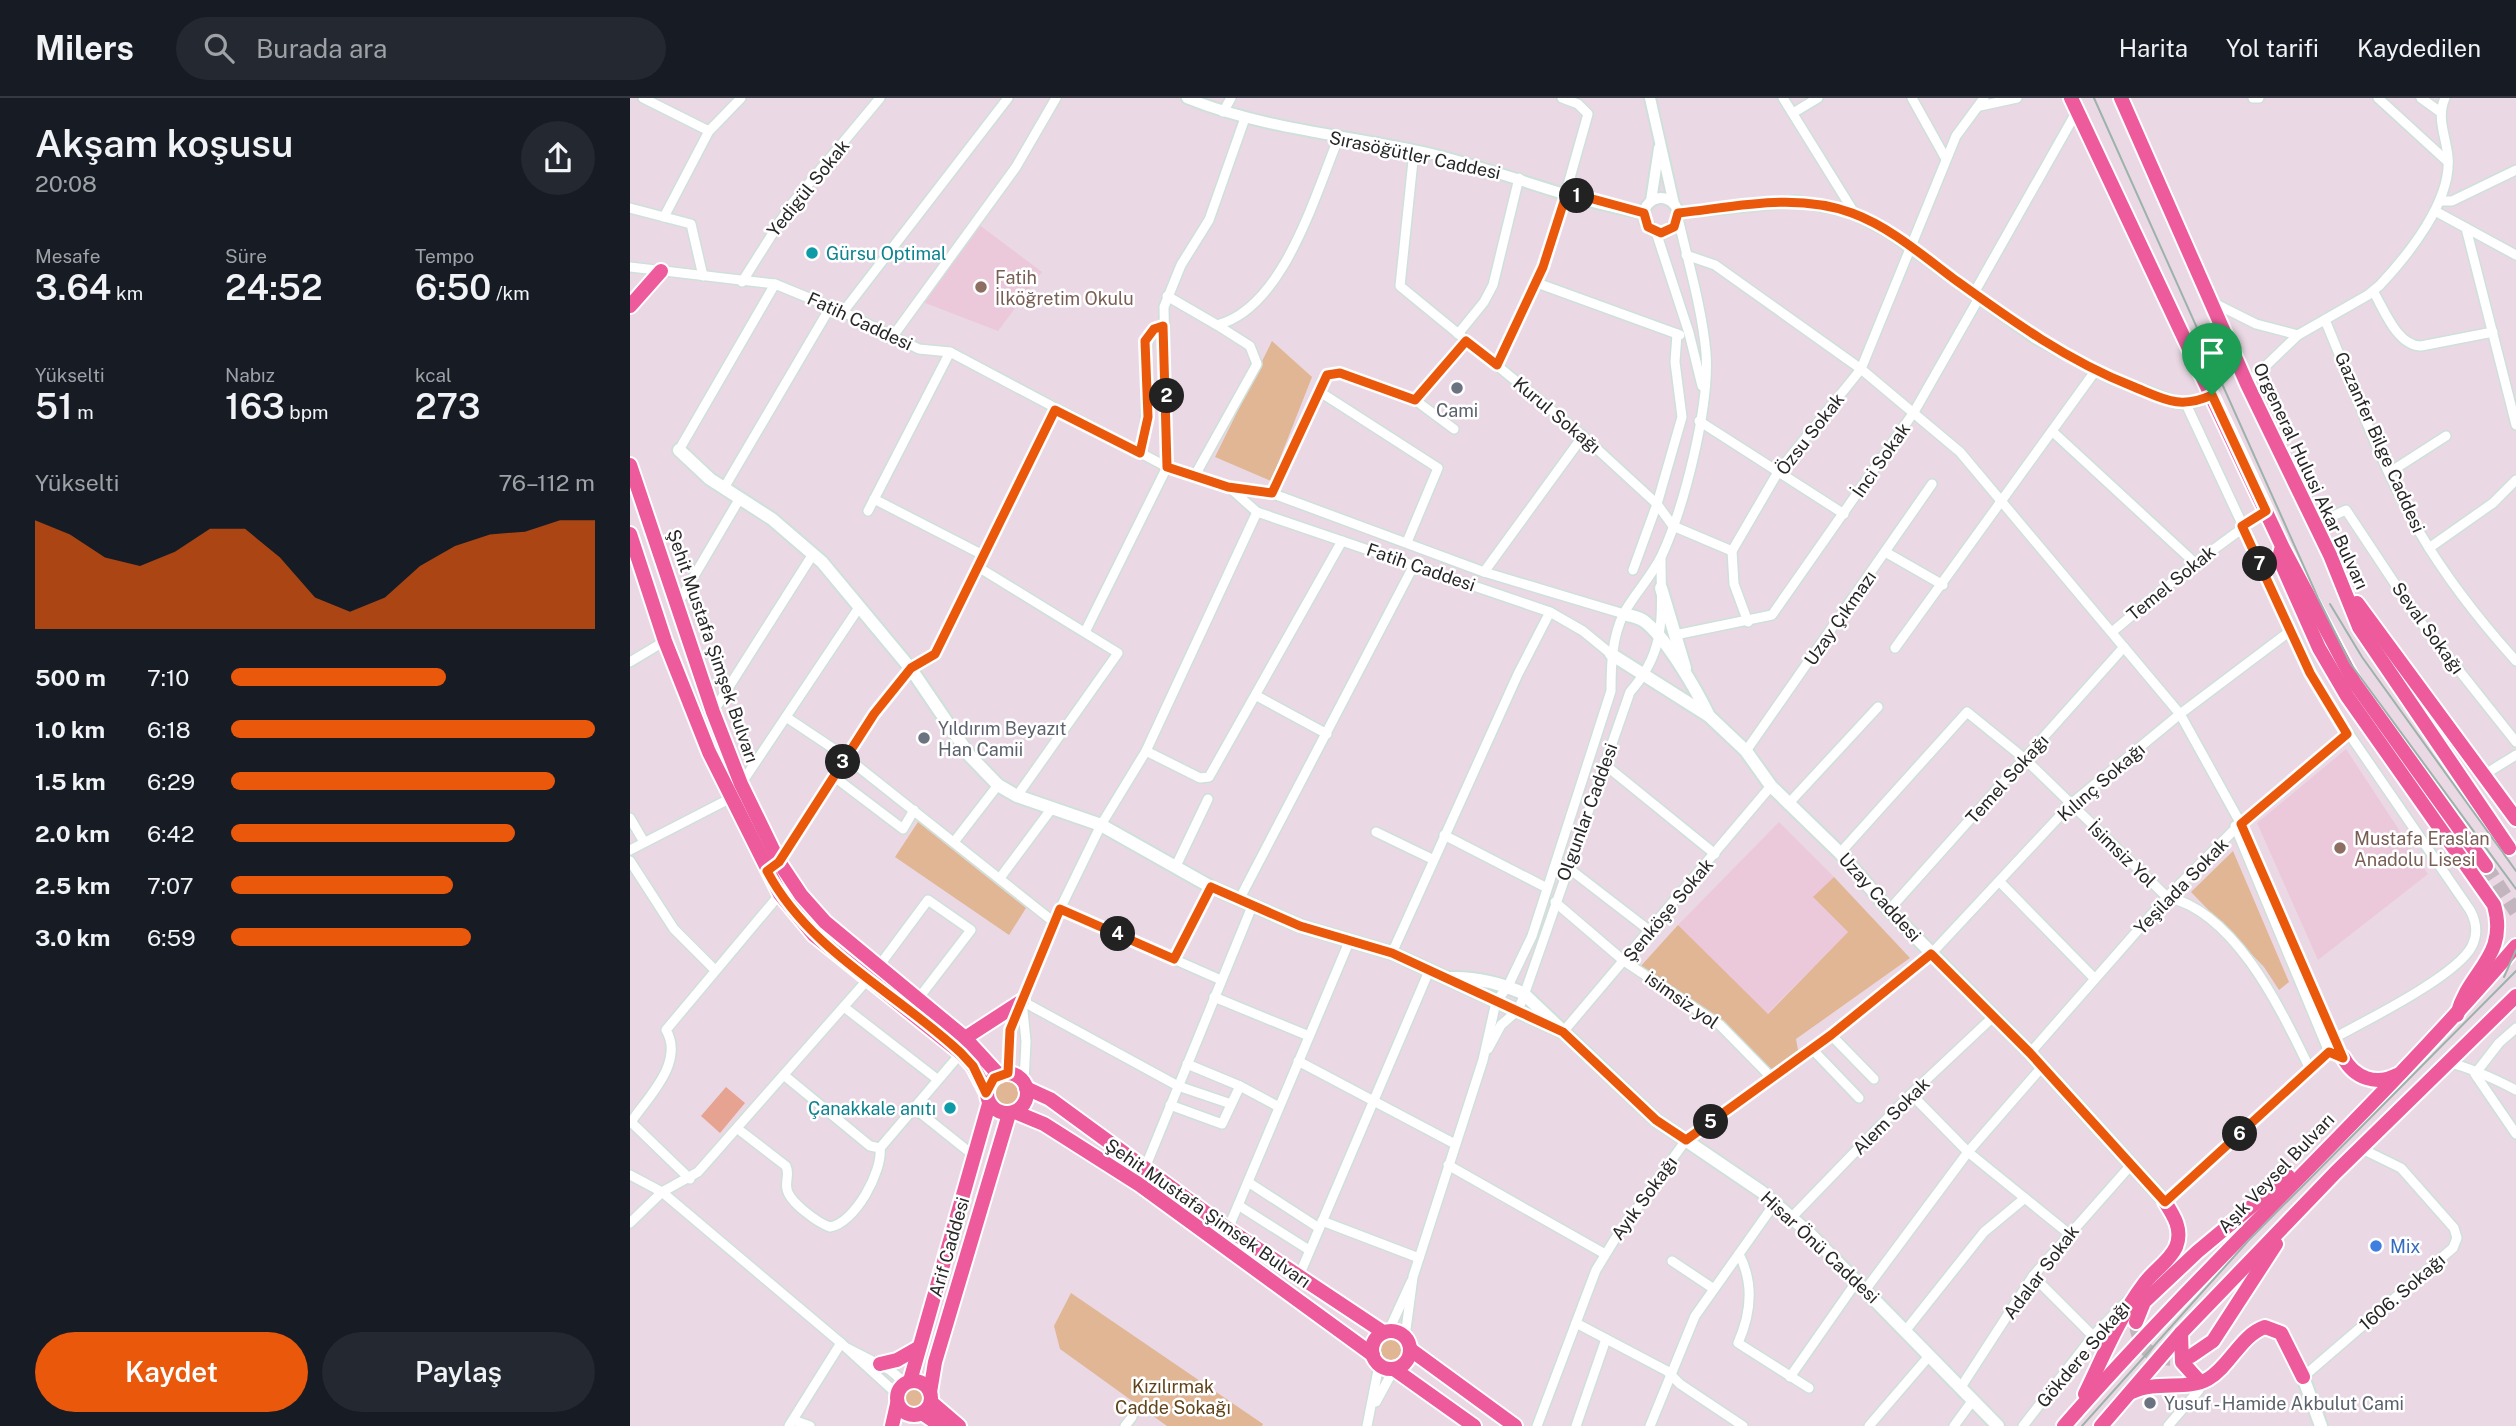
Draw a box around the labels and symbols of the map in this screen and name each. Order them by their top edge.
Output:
street label: Sırasöğütler Caddesi [1327,127,1503,183]
street label: Yedigül Sokak [762,135,854,241]
pin: 1 [1560,178,1594,214]
place label: Gürsu Optimal [826,243,947,264]
marker: Gürsu Optimal [804,245,820,261]
place label: Fatih İlköğretim Okulu [995,267,1134,309]
marker: Fatih İlköğretim Okulu [973,279,989,295]
street label: Fatih Caddesi [804,287,916,355]
pin [2182,323,2242,395]
street label: Gazanfer Bilge Caddesi [2331,348,2429,536]
street label: Orgeneral Hulusi Akar Bulvarı [2249,359,2373,593]
street label: Kurul Sokağı [1509,372,1605,458]
pin: 2 [1150,378,1184,414]
marker: Cami [1449,380,1465,396]
street label: Özsu Sokak [1771,388,1848,479]
place label: Cami [1436,400,1478,421]
street label: İnci Sokak [1847,418,1914,501]
street label: Şehit Mustafa Şimşek Bulvarı [663,527,763,765]
street label: Fatih Caddesi [1364,539,1478,595]
street label: Temel Sokak [2123,541,2219,625]
pin: 7 [2242,546,2278,582]
street label: Uzay Çıkmazı [1800,567,1880,669]
street label: Seval Sokağı [2388,578,2468,678]
place label: Yıldırım Beyazıt Han Camii [938,718,1066,760]
marker: Yıldırım Beyazıt Han Camii [916,730,932,746]
street label: Temel Sokağı [1961,730,2053,828]
street label: Kılınç Sokağı [2053,738,2149,826]
street label: Olgunlar Caddesi [1552,740,1622,884]
pin: 3 [826,744,860,780]
street label: İsimsiz Yol [2084,816,2161,891]
place label: Mustafa Eraslan Anadolu Lisesi [2354,828,2490,870]
street label: Yeşilada Sokak [2130,833,2232,939]
marker: Mustafa Eraslan Anadolu Lisesi [2332,840,2348,856]
street label: Uzay Caddesi [1835,848,1925,946]
street label: Şenköşe Sokak [1619,854,1717,966]
pin: 4 [1100,916,1135,952]
street label: isimsiz yol [1641,967,1723,1033]
street label: Alem Sokak [1848,1073,1934,1159]
place label: Çanakkale anıtı [808,1098,936,1119]
marker: Çanakkale anıtı [942,1100,958,1116]
pin: 5 [1694,1104,1728,1140]
street label: Aşık Veysel Bulvarı [2214,1109,2338,1237]
pin: 6 [2222,1116,2258,1152]
street label: Şehit Mustafa Şimsek Bulvarı [1101,1134,1315,1292]
street label: Ayık Sokağı [1607,1152,1681,1244]
street label: Hisar Önü Caddesi [1756,1186,1884,1307]
street label: Arif Caddesi [925,1195,973,1299]
street label: Adalar Sokak [1999,1221,2083,1323]
place label: Mix [2390,1236,2420,1257]
marker: Mix [2368,1238,2384,1254]
street label: 1606. Sokağı [2355,1249,2449,1335]
street label: Gökdere Sokağı [2032,1296,2134,1412]
park label: Kızılırmak Cadde Sokağı [1115,1376,1231,1418]
place label: Yusuf - Hamide Akbulut Cami [2164,1393,2404,1414]
marker: Yusuf - Hamide Akbulut Cami [2142,1395,2158,1411]

